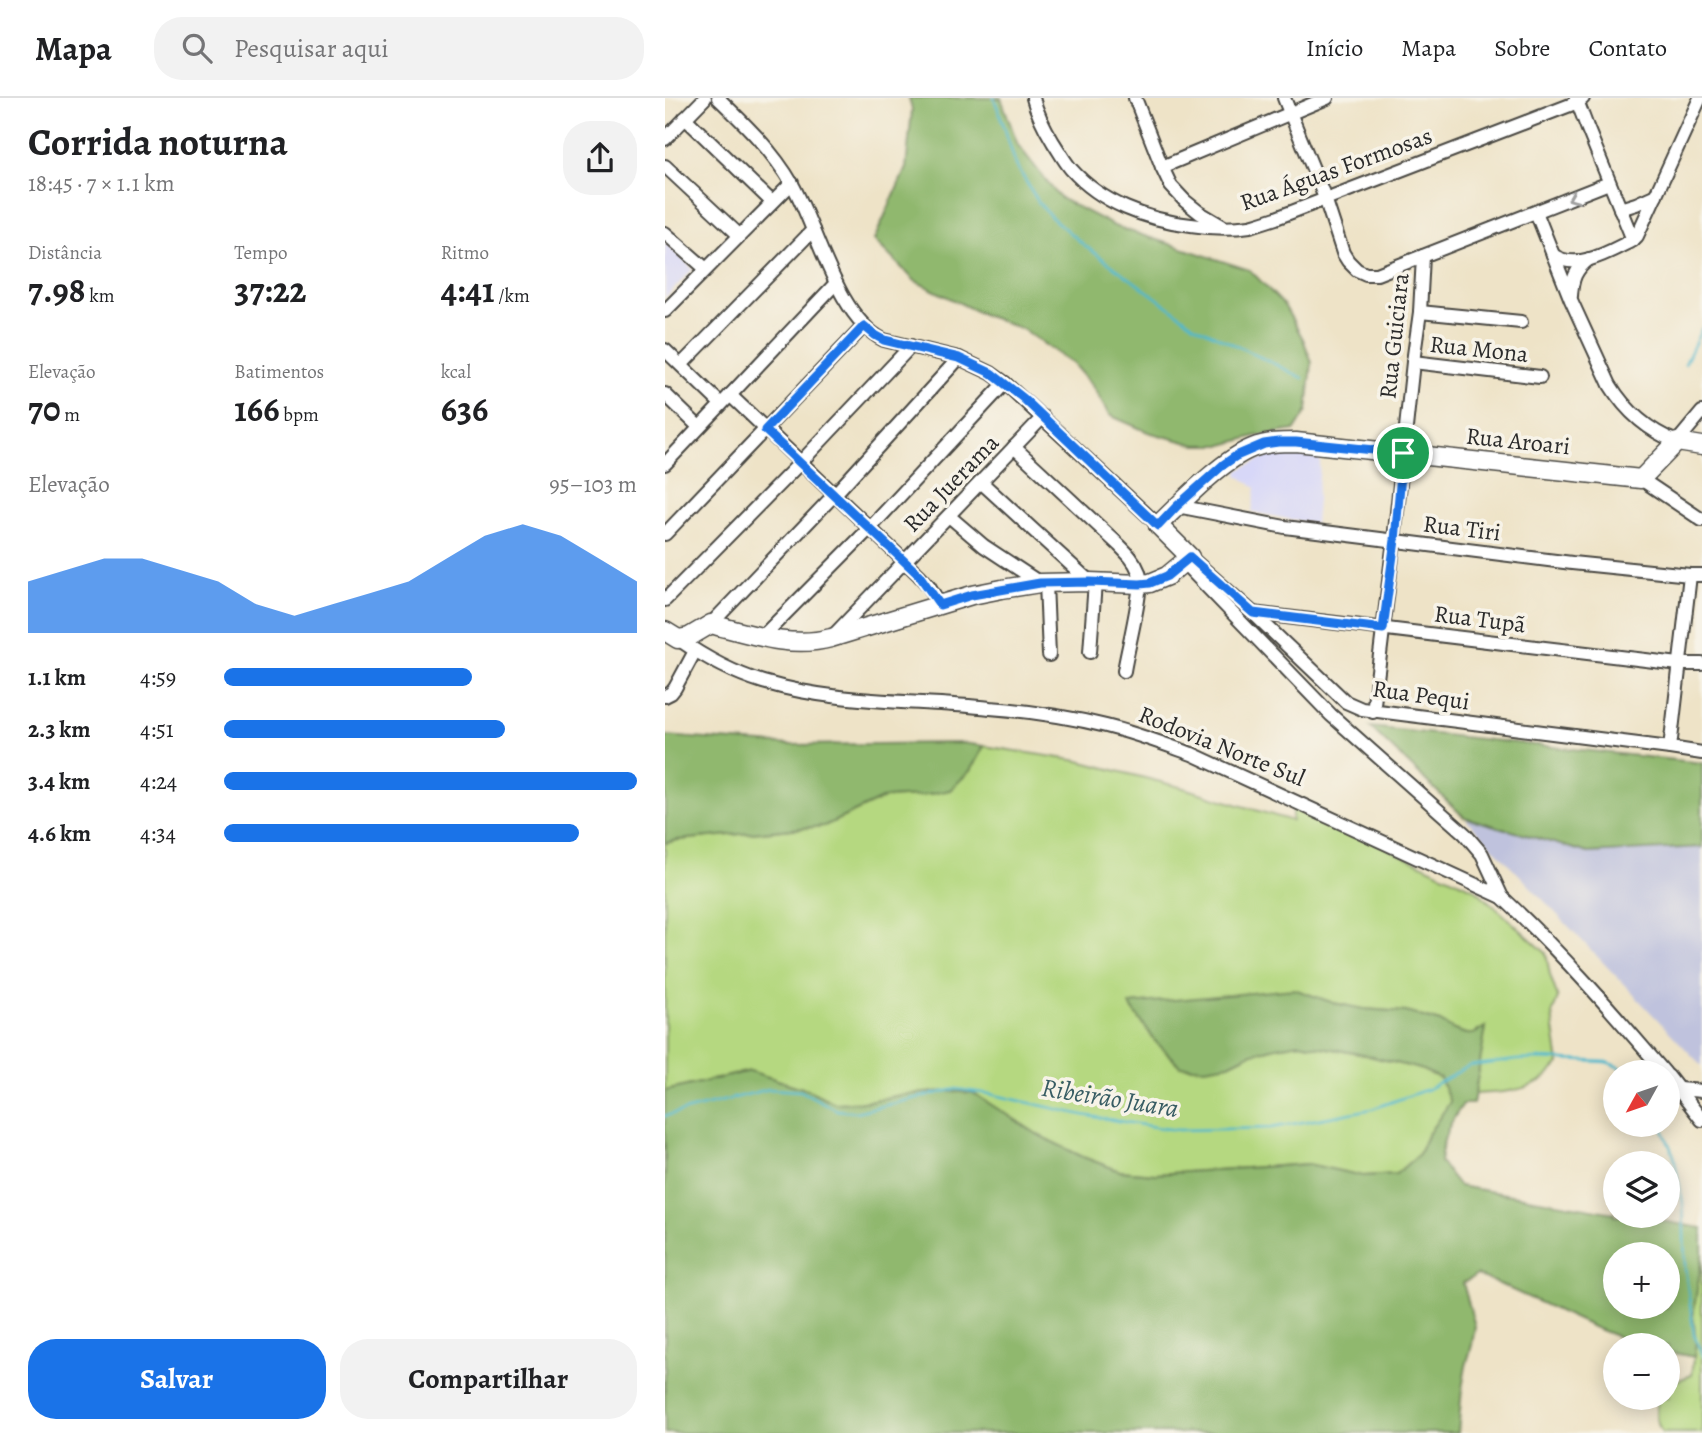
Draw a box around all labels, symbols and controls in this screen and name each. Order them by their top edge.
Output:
search box [154,17,644,80]
text: Mapa [35,26,112,71]
icon: search [178,29,216,67]
text: Pesquisar aqui [234,31,389,66]
text: Início [1306,32,1363,64]
text: Mapa [1401,32,1456,64]
text: Sobre [1494,32,1550,64]
text: Contato [1588,32,1667,64]
text: Corrida noturna [28,116,288,168]
street label: Rua Águas Formosas [1236,119,1436,219]
button: share [563,121,637,195]
text: 18:45 · 7 × 1.1 km [28,168,175,199]
one-way arrow [1567,189,1579,203]
text: Distância [28,240,102,266]
text: Tempo [234,240,287,266]
text: Ritmo [441,240,489,266]
text: 7.98 [28,266,86,314]
text: 37:22 [234,266,306,314]
text: 4:41 [441,266,494,314]
street label: Rua Guiciara [1371,271,1417,401]
text: km [86,283,115,309]
text: /km [494,283,530,309]
street label: Rua Mona [1428,328,1531,370]
text: Elevação [28,359,96,385]
text: Batimentos [234,359,324,385]
text: kcal [441,359,471,385]
text: 70 [28,385,61,433]
text: 166 [234,385,280,433]
text: 636 [441,385,488,433]
text: m [61,402,80,428]
text: bpm [280,402,319,428]
street label: Rua Aroari [1464,420,1572,462]
pin [1373,423,1433,483]
street label: Rua Juerama [896,426,1006,539]
icon: arrive [1384,434,1422,472]
text: Elevação [28,469,110,500]
text: 95–103 m [549,469,637,500]
street label: Rua Tiri [1421,507,1503,549]
street label: Rua Tupã [1432,598,1528,641]
text: 1.1 km [28,662,86,693]
text: 4:59 [140,662,176,693]
street label: Rua Pequi [1370,672,1472,718]
street label: Rodovia Norte Sul [1134,698,1310,794]
text: 2.3 km [28,714,91,745]
text: 4:51 [140,714,174,745]
text: 3.4 km [28,766,90,797]
text: 4:24 [140,766,177,797]
text: 4.6 km [28,818,91,849]
text: 4:34 [140,818,176,849]
north arrow [1603,1060,1680,1138]
map controls [1603,1060,1680,1410]
water label: Ribeirão Juara [1039,1070,1181,1126]
button: layers [1603,1151,1680,1228]
button: + [1603,1242,1680,1319]
button: − [1603,1333,1680,1410]
button: Salvar [28,1339,326,1419]
button: Compartilhar [340,1339,637,1419]

